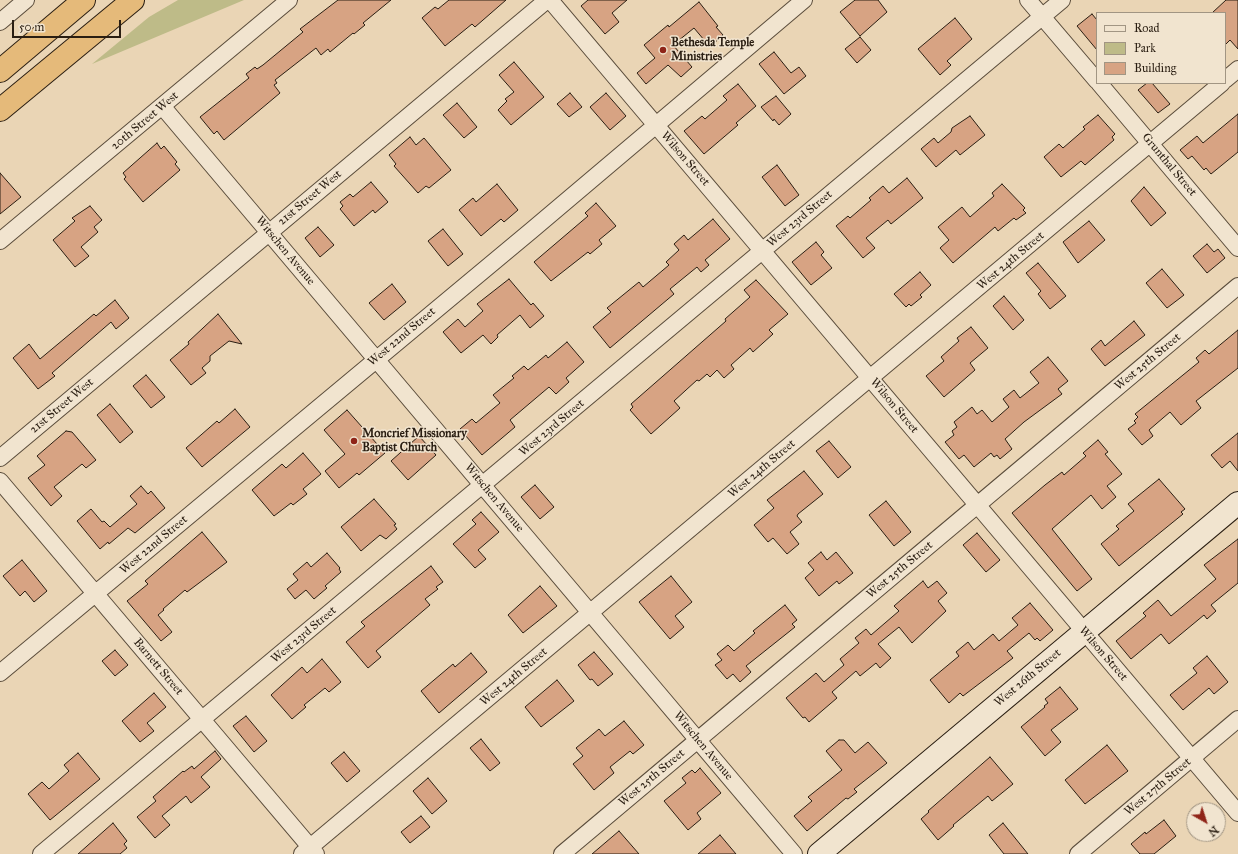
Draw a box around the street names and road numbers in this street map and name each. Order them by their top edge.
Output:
street label: 20th Street West [108,89,182,153]
street label: Wilson Street [657,129,713,189]
street label: Grunthal Street [1138,131,1200,199]
street label: 21st Street West [275,167,345,229]
street label: West 23rd Street [764,188,836,250]
street label: Witschen Avenue [252,214,318,288]
street label: West 24th Street [975,229,1047,293]
street label: West 22nd Street [365,305,439,369]
street label: West 25th Street [1112,330,1184,394]
street label: 21st Street West [27,375,97,437]
street label: Wilson Street [867,376,921,436]
street label: West 23rd Street [516,397,588,459]
street label: West 24th Street [726,437,798,501]
street label: Witschen Avenue [461,461,527,535]
street label: West 22nd Street [117,513,191,577]
street label: West 25th Street [864,538,936,602]
street label: West 23rd Street [268,604,340,666]
street label: Wilson Street [1075,624,1131,684]
street label: Barnett Street [130,636,186,698]
street label: West 24th Street [478,645,550,709]
street label: West 26th Street [992,646,1064,710]
street label: Witschen Avenue [670,709,736,783]
street label: West 25th Street [616,746,688,810]
street label: West 27th Street [1122,755,1194,819]

